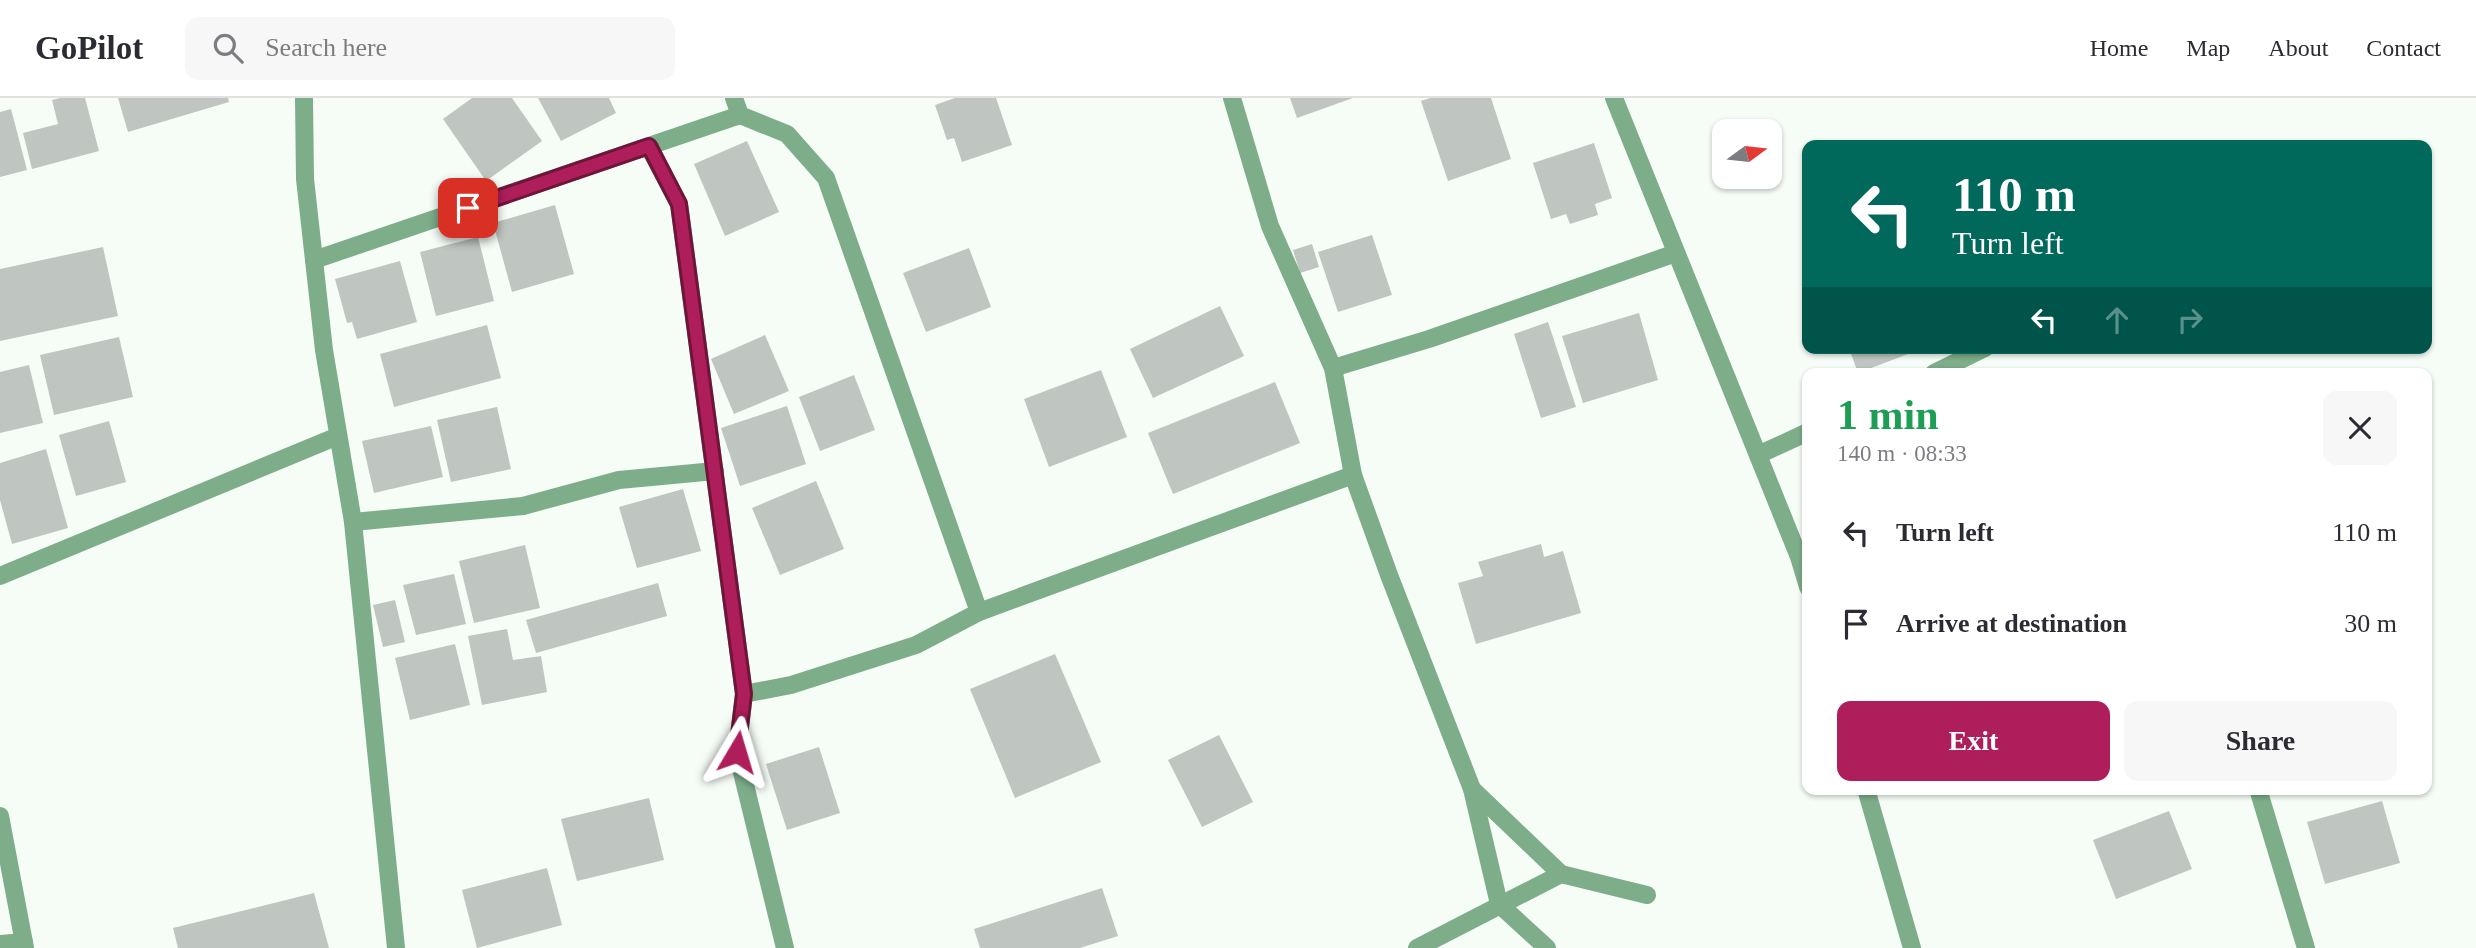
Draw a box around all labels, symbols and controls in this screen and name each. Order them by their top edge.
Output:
search box [185,17,675,80]
icon: search [209,29,247,67]
text: GoPilot [35,30,143,66]
text: Search here [265,33,387,62]
text: Home [2090,35,2148,61]
text: Map [2186,35,2230,61]
text: About [2268,35,2328,61]
text: Contact [2366,35,2441,61]
north arrow [1712,119,1782,189]
map controls [1712,119,1782,189]
text: 110 m [1952,167,2076,222]
icon: left [1837,168,1928,259]
pin [438,178,498,238]
icon: arrive [449,189,487,227]
text: Turn left [1952,225,2064,261]
icon: left [2025,301,2063,339]
icon: ahead [2098,301,2136,339]
icon: right [2171,301,2209,339]
button: close [2323,391,2397,465]
text: 1 min [1837,392,1939,438]
text: 140 m · 08:33 [1837,441,1967,466]
icon: left [1837,514,1875,552]
text: Turn left [1896,518,1994,547]
text: 110 m [2332,518,2397,547]
icon: arrive [1837,605,1875,643]
text: Arrive at destination [1896,609,2127,638]
text: 30 m [2344,609,2397,638]
button: Exit [1837,701,2110,781]
button: Share [2124,701,2397,781]
position arrow [700,715,774,789]

